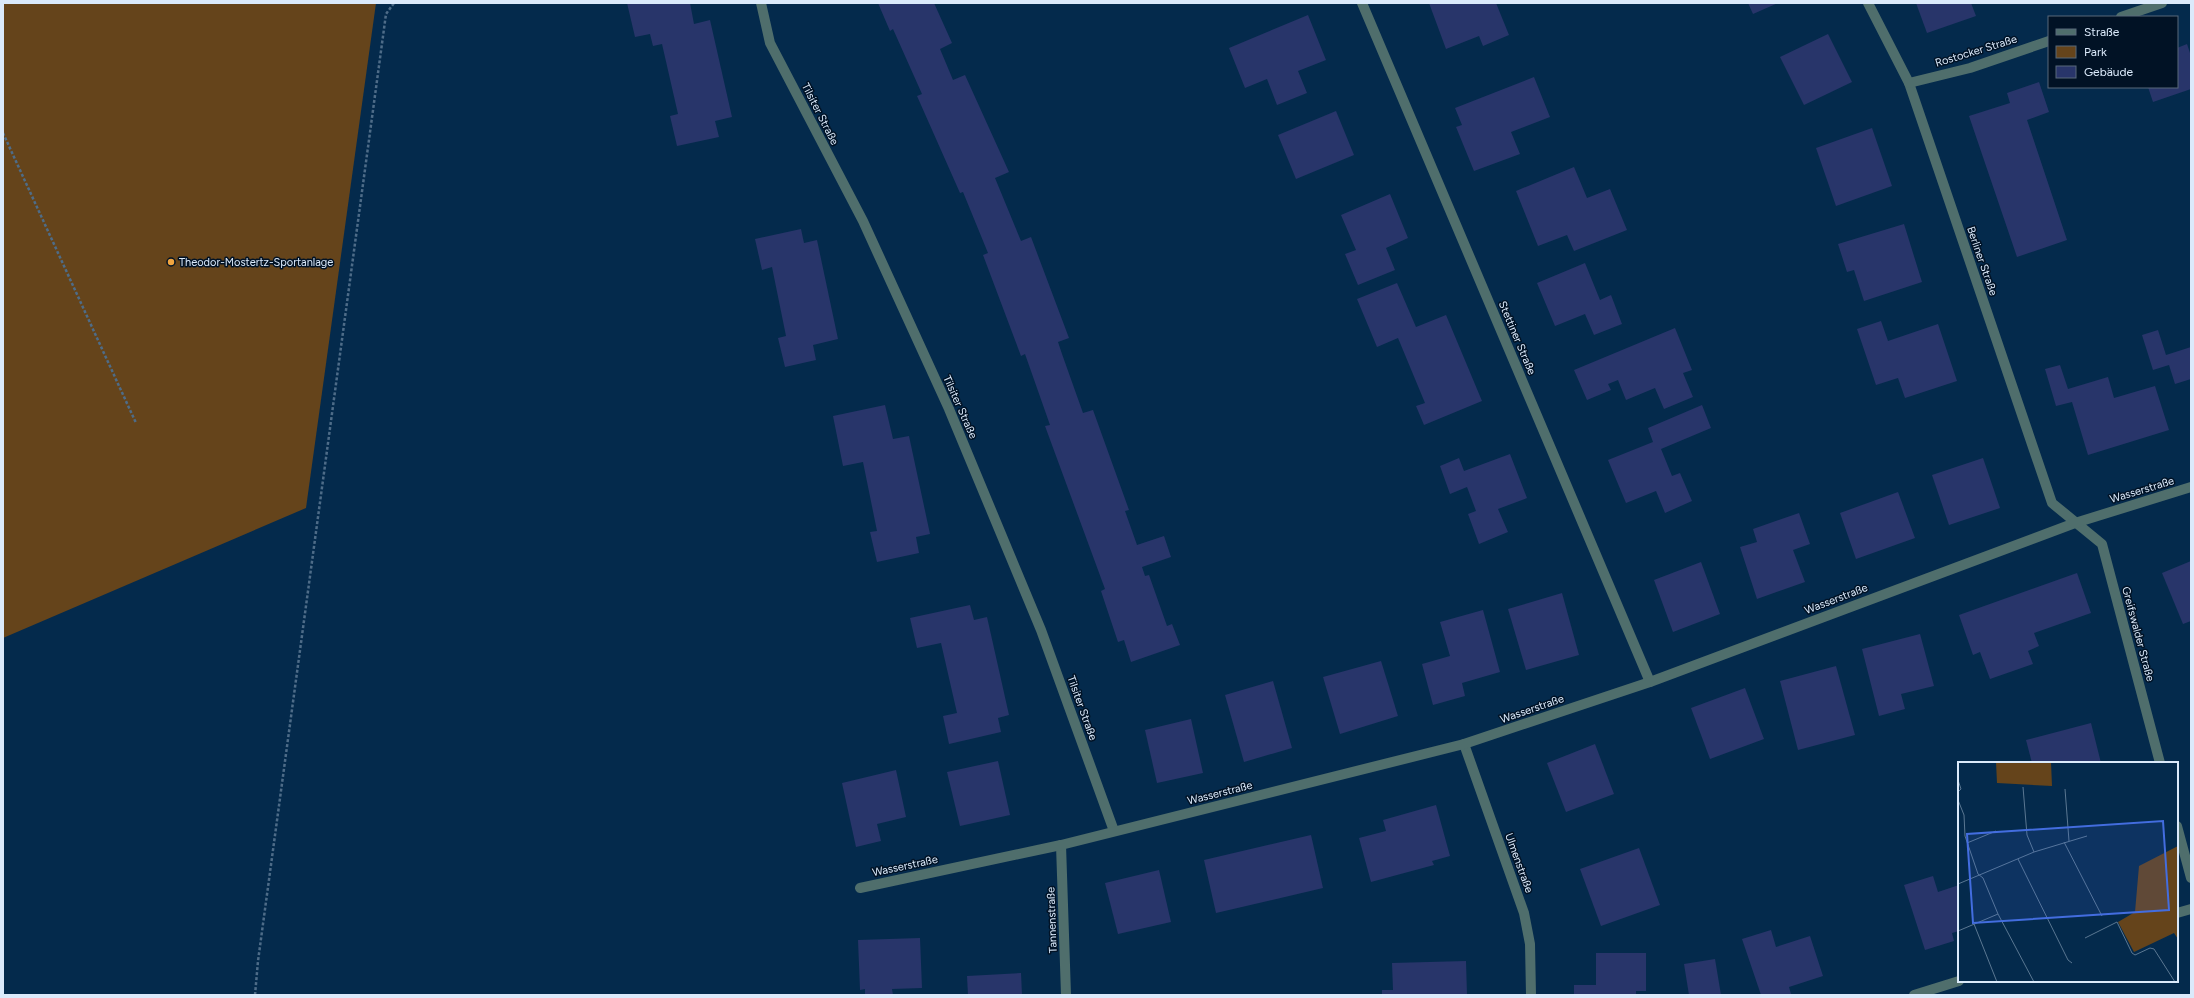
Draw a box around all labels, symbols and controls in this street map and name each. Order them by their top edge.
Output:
legend [2048,16,2178,88]
text: Straße [2084,25,2120,39]
street label: Rostocker Straße [1933,32,2019,70]
text: Park [2084,45,2107,59]
text: Gebäude [2084,65,2134,79]
street label: Tilsiter Straße [799,81,841,147]
street label: Berliner Straße [1964,225,2000,297]
place label: Theodor-Mostertz-Sportanlage [179,256,333,269]
marker: Theodor-Mostertz-Sportanlage [166,257,176,267]
street label: Stettiner Straße [1496,299,1538,377]
street label: Tilsiter Straße [940,373,980,441]
street label: Wasserstraße [2108,474,2176,506]
street label: Wasserstraße [1803,581,1869,617]
street label: Greifswalder Straße [2119,585,2157,683]
street label: Tilsiter Straße [1064,674,1100,742]
street label: Wasserstraße [1498,692,1566,726]
inset map [1958,762,2178,982]
street label: Wasserstraße [1186,779,1254,807]
street label: Ulmenstraße [1502,831,1536,895]
street label: Wasserstraße [871,853,939,879]
street label: Tannenstraße [1044,887,1060,953]

